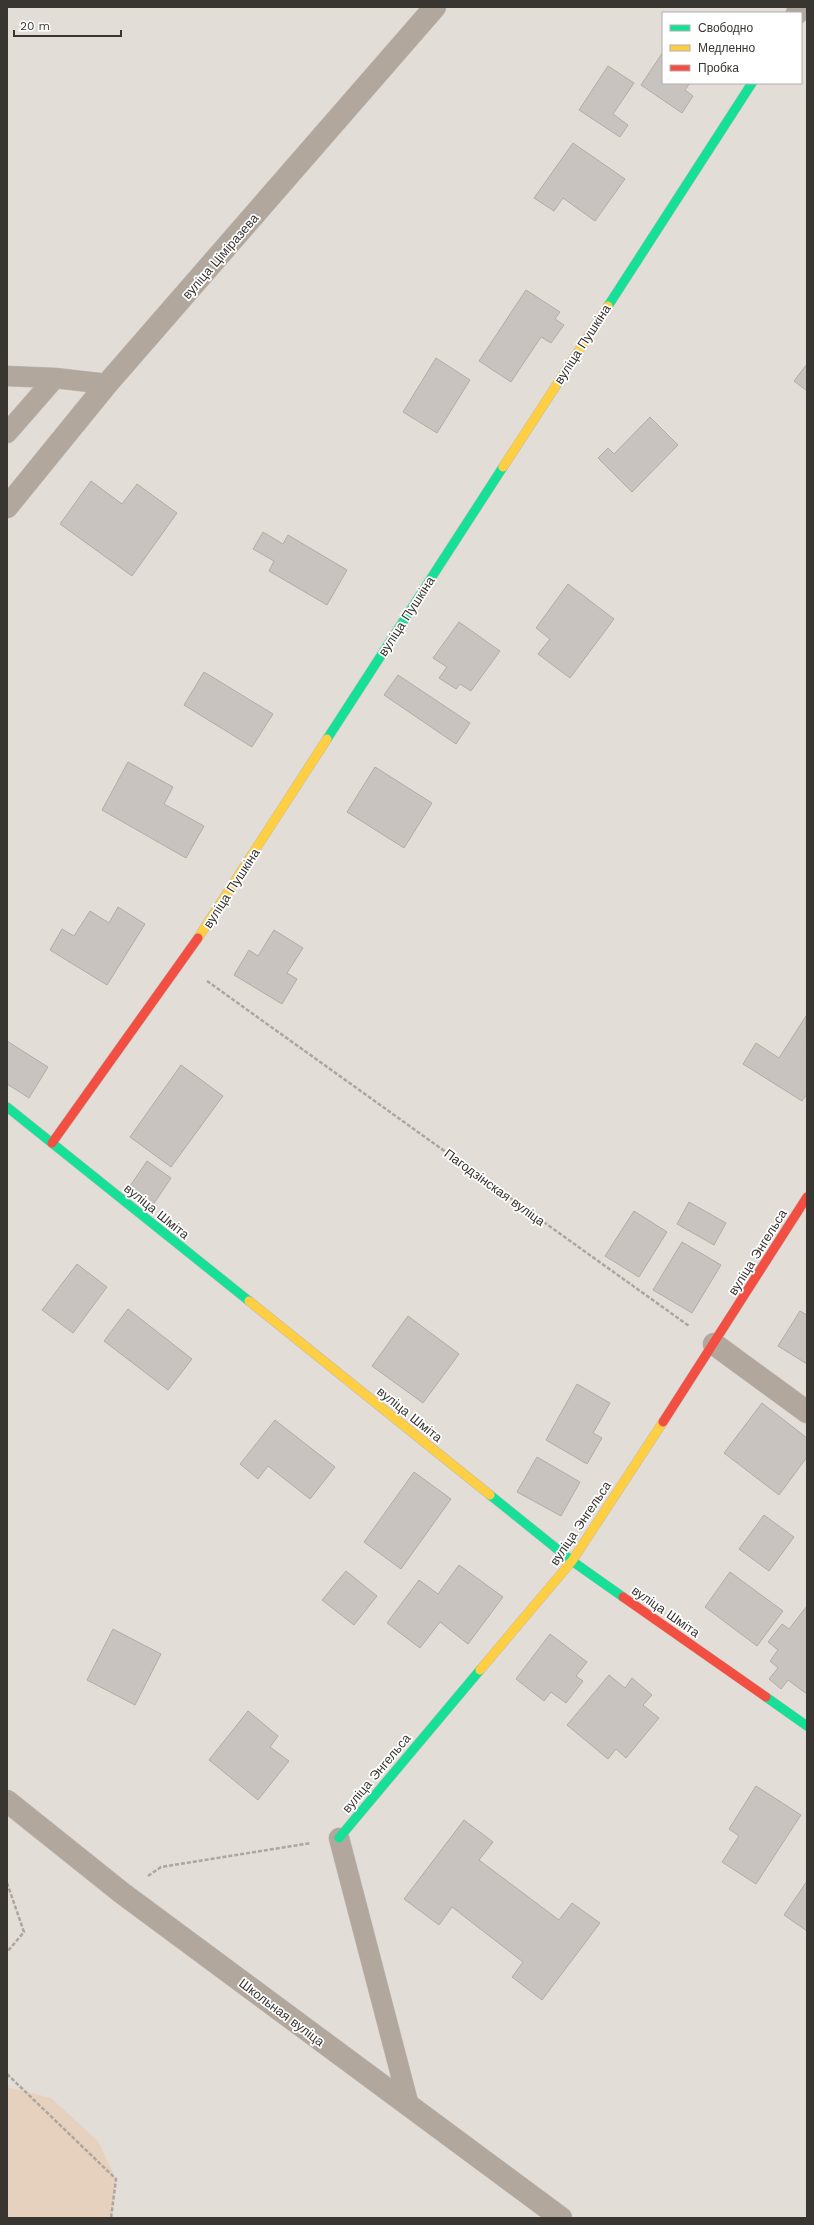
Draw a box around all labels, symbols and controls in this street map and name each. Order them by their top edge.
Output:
scale bar [14,12,121,38]
legend [662,12,802,84]
text: 20 m [20,19,50,33]
text: Свободно [698,21,753,35]
text: Медленно [698,41,755,55]
text: Пробка [698,61,739,75]
street label: вуліца Ціміразева [179,210,262,302]
street label: вуліца Пушкіна [551,301,614,387]
street label: вуліца Пушкіна [375,573,438,659]
street label: вуліца Пушкіна [200,845,263,931]
street label: Пагодзінская вуліца [441,1146,549,1229]
street label: вуліца Шміта [121,1181,193,1243]
street label: вуліца Энгельса [725,1206,790,1298]
street label: вуліца Шміта [374,1384,446,1446]
street label: вуліца Энгельса [547,1478,615,1568]
street label: вуліца Шміта [629,1583,703,1641]
street label: вуліца Энгельса [339,1730,414,1816]
street label: Школьная вуліца [236,1975,328,2050]

